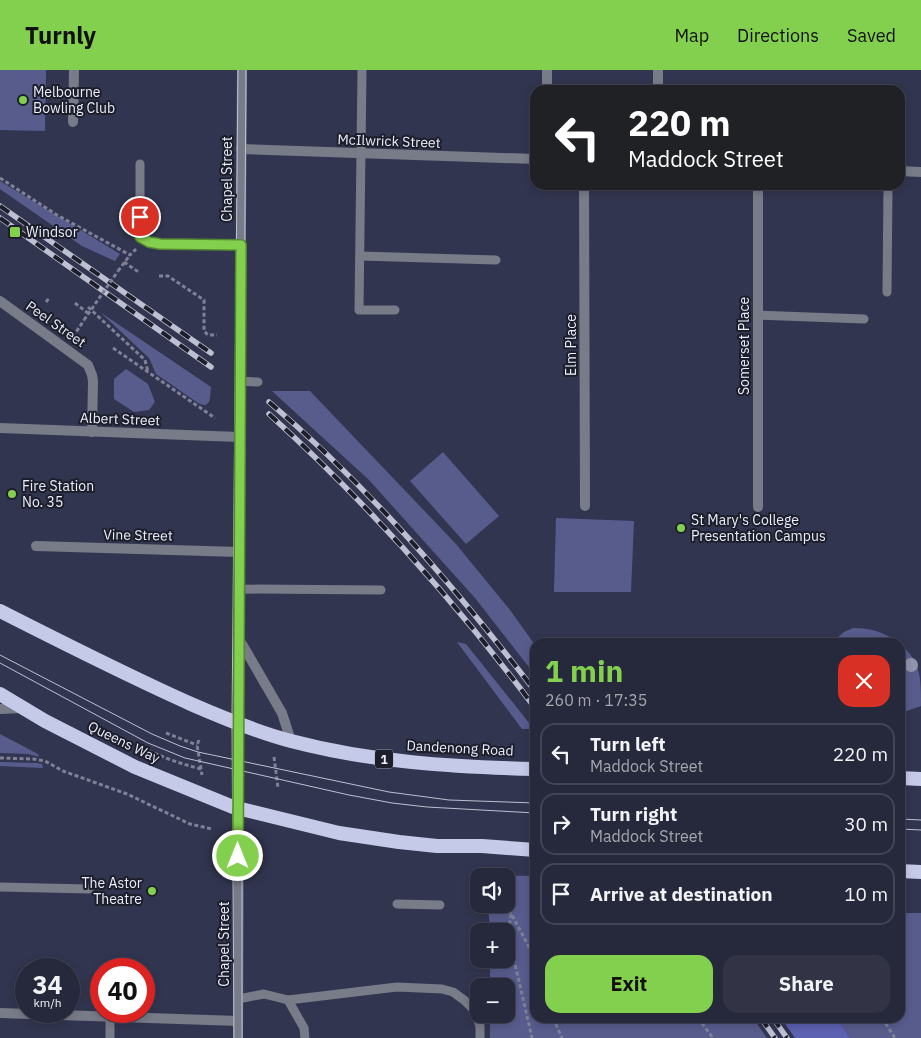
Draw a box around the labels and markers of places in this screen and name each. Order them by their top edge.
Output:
place label: Melbourne Bowling Club [33,83,115,117]
marker: Melbourne Bowling Club [17,94,29,106]
pin [119,196,161,238]
place label: Windsor [26,223,78,241]
marker: Windsor [8,225,22,239]
place label: Fire Station No. 35 [22,477,94,511]
marker: Fire Station No. 35 [6,488,18,500]
place label: St Mary's College Presentation Campus [691,511,826,545]
marker: St Mary's College Presentation Campus [675,522,687,534]
place label: The Astor Theatre [82,874,142,908]
marker: The Astor Theatre [146,885,158,897]

